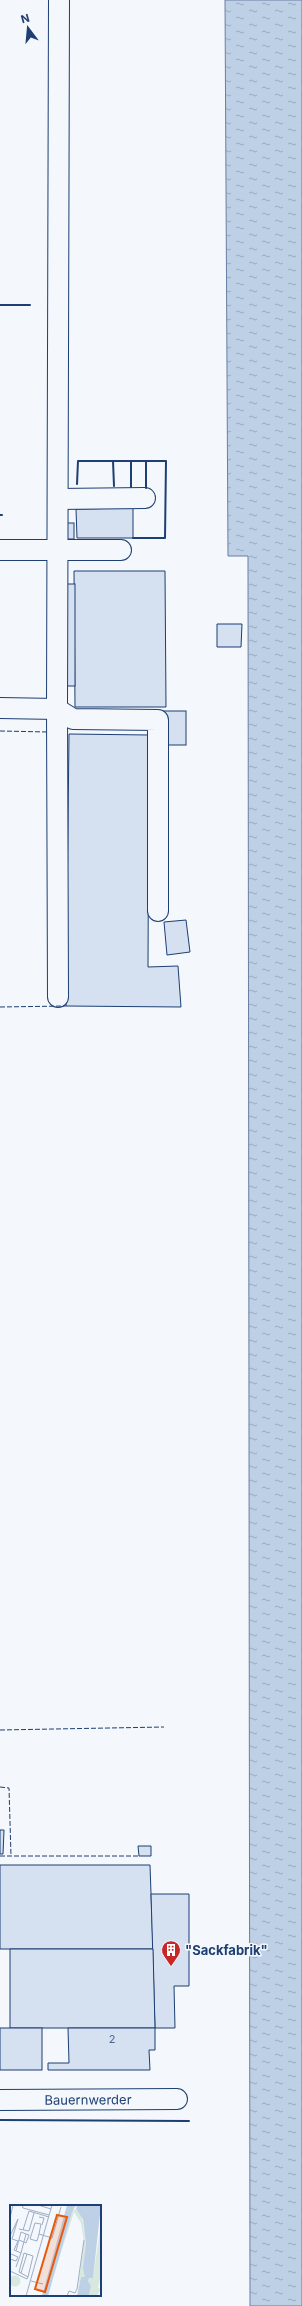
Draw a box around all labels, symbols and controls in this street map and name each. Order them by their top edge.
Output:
north arrow [8,8,48,48]
text: N [19,11,31,26]
building icon: "Sackfabrik" [160,1939,182,1967]
place label: "Sackfabrik" [185,1942,268,1958]
house number: 2 [109,2032,115,2046]
street label: Bauernwerder [44,2091,132,2108]
inset map [10,2205,101,2296]

